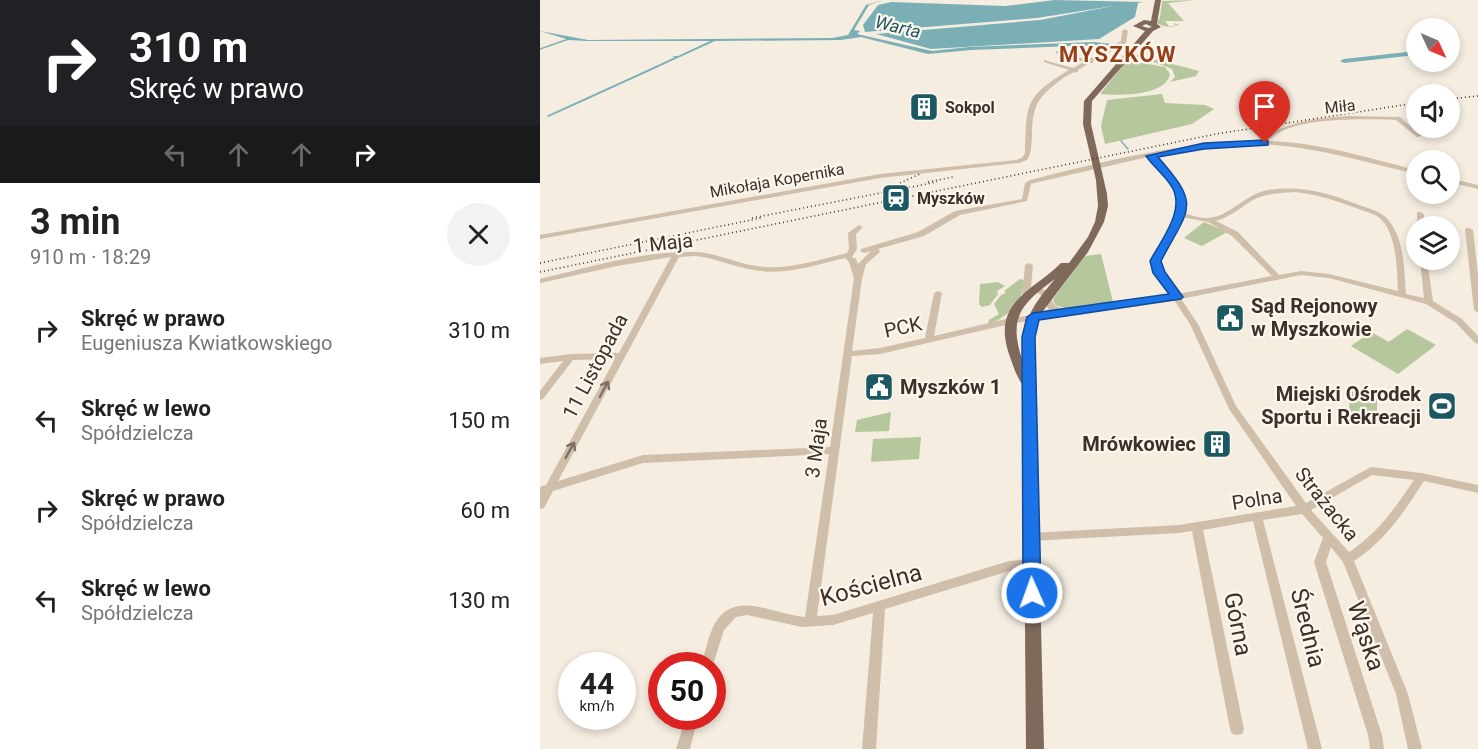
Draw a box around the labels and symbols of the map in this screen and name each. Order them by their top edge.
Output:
water label: Warta [873,11,923,42]
north arrow [1406,18,1460,72]
district label: MYSZKÓW [1059,41,1177,67]
pin [1239,81,1290,143]
building icon: Sokpol [908,91,940,123]
street label: Miła [1324,95,1356,118]
place label: Sokpol [945,98,995,117]
street label: Mikołaja Kopernika [708,159,846,202]
station icon: Myszków [880,182,912,214]
place label: Myszków [917,189,985,208]
street label: 1 Maja [632,228,694,258]
place label: Sąd Rejonowy w Myszkowie [1251,294,1379,341]
public building icon: Sąd Rejonowy w Myszkowie [1214,302,1246,334]
street label: 11 Listopada [557,309,633,423]
street label: PCK [882,311,925,343]
public building icon: Myszków 1 [863,371,895,403]
place label: Myszków 1 [900,375,1001,399]
one-way arrow [599,381,610,399]
place label: Miejski Ośrodek Sportu i Rekreacji [1261,382,1421,429]
sports icon: Miejski Ośrodek Sportu i Rekreacji [1426,390,1458,422]
street label: 3 Maja [800,417,832,479]
building icon: Mrówkowiec [1201,428,1233,460]
place label: Mrówkowiec [1082,432,1196,456]
one-way arrow [564,442,576,459]
street label: Strażacka [1290,462,1364,546]
street label: Polna [1230,483,1284,515]
street label: Kościelna [817,558,925,612]
position arrow [1000,561,1064,625]
street label: Średnia [1285,586,1331,670]
street label: Górna [1218,590,1258,658]
street label: Wąska [1342,598,1390,674]
speed limit sign: 50 [648,652,726,730]

